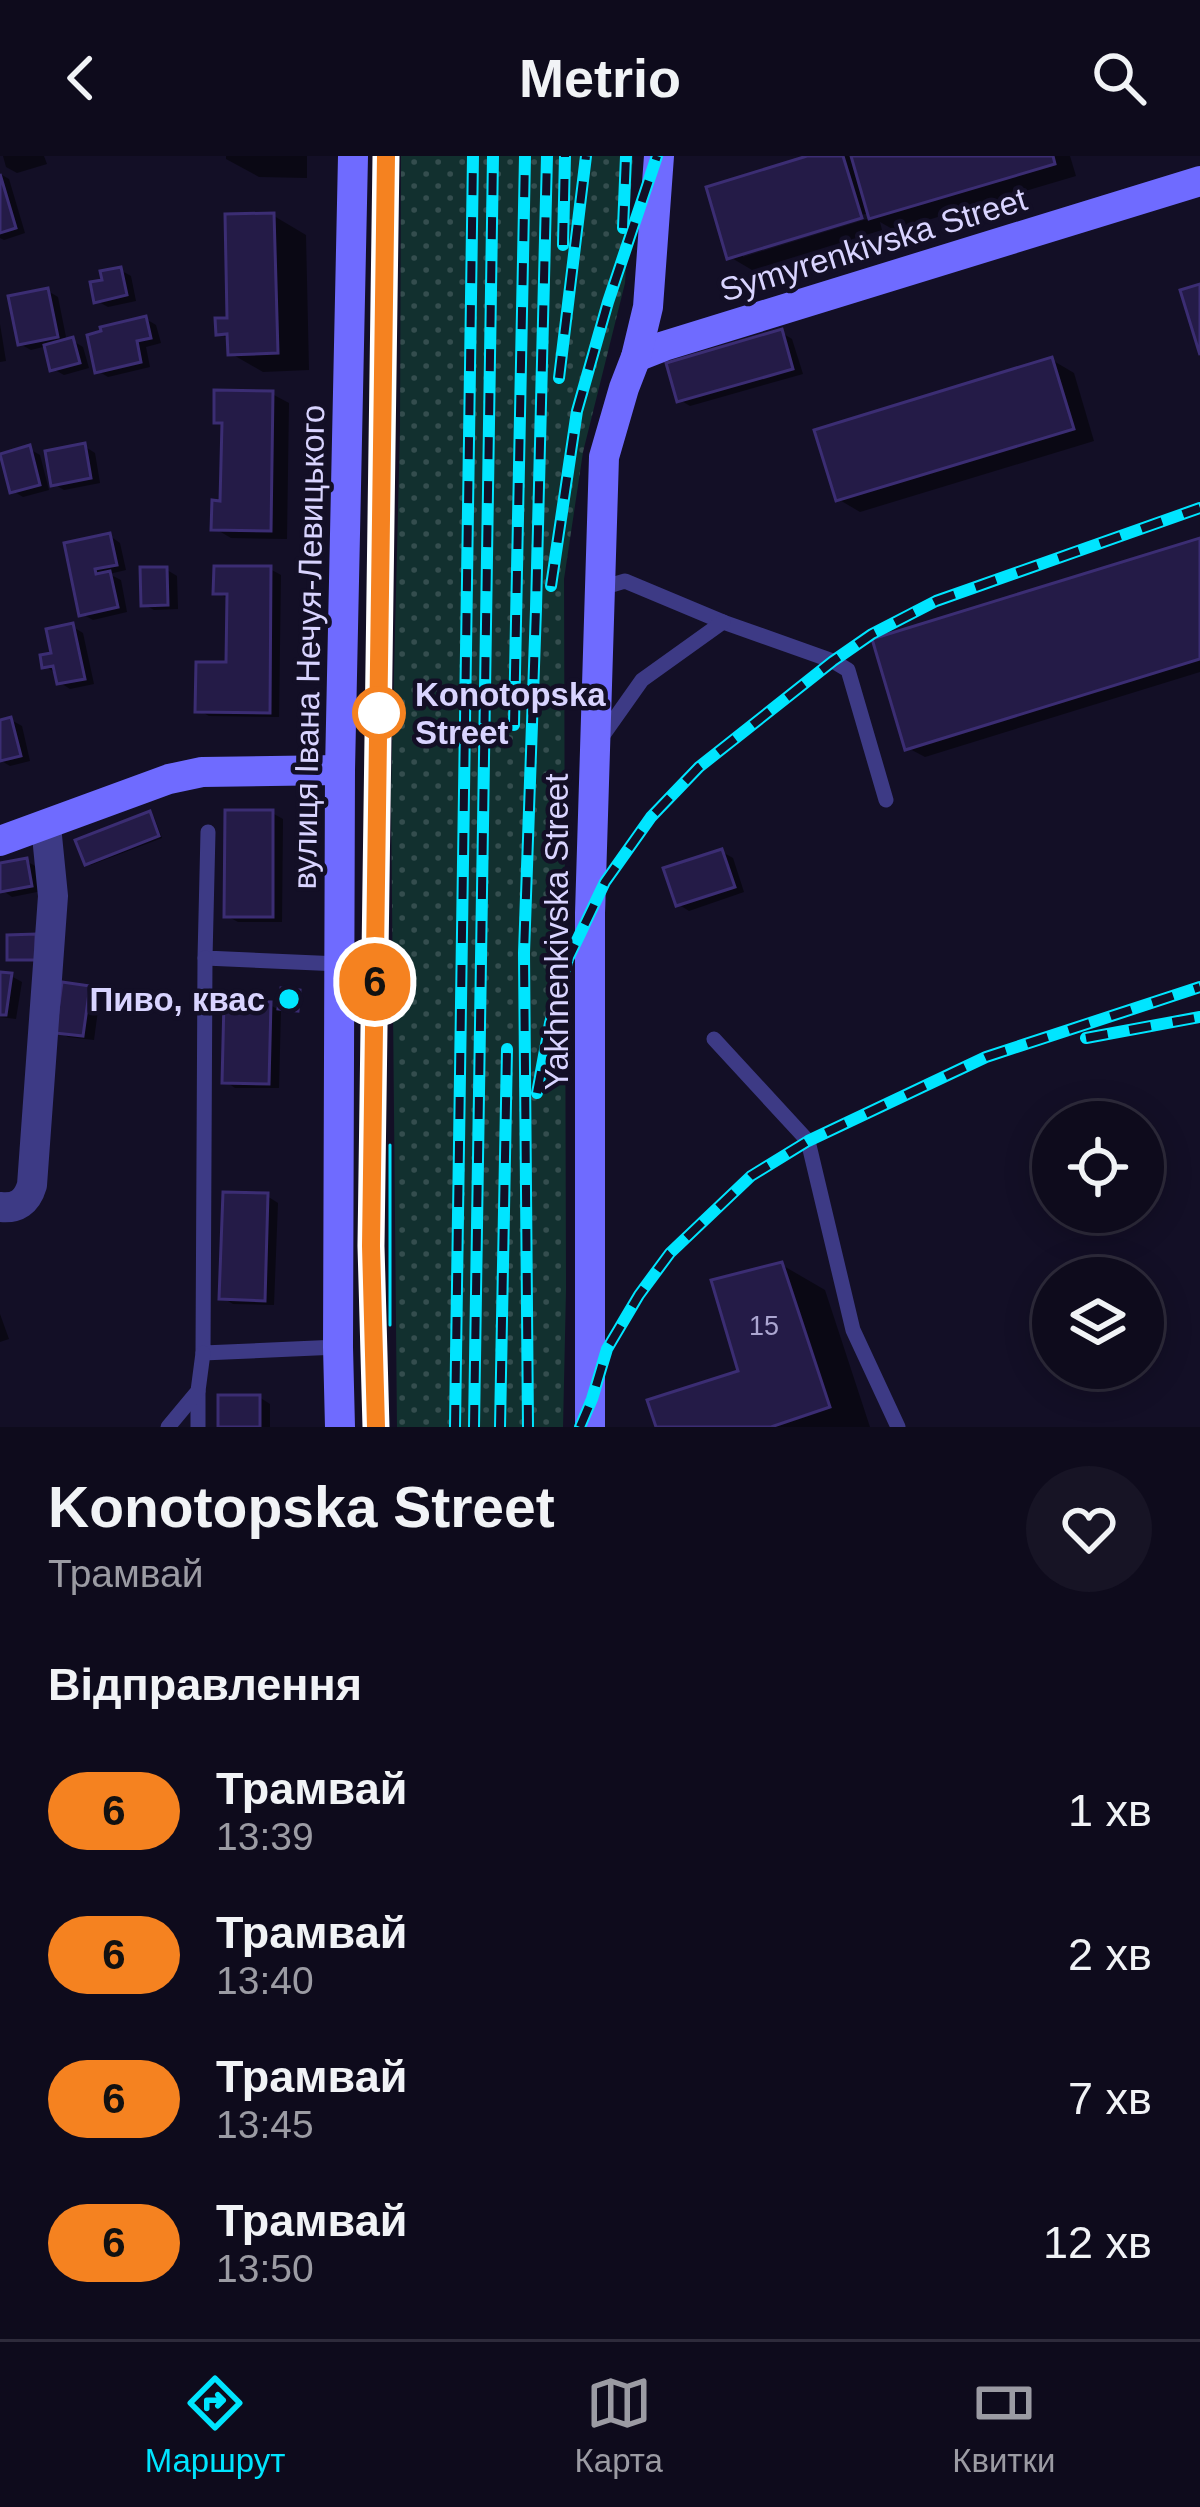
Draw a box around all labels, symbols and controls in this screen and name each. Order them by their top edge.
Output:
icon: back [48,45,114,111]
icon: search [1086,45,1152,111]
text: Metrio [519,48,681,108]
street label: Symyrenkivska Street [715,180,1031,309]
street label: вулиця Івана Нечуя-Левицького [286,404,331,890]
place label: Konotopska Street [415,676,606,751]
marker: Konotopska Street [354,688,404,738]
street label: Yakhnenkivska Street [538,774,575,1090]
line badge: 6 [336,943,414,1021]
text: 6 [363,958,387,1005]
place label: Пиво, квас [90,981,265,1018]
marker: Пиво, квас [276,986,302,1012]
map controls [1032,1101,1164,1389]
button: locate [1032,1101,1164,1233]
button: layers [1032,1257,1164,1389]
house number: 15 [749,1311,779,1341]
button: heart [1026,1466,1152,1592]
text: Konotopska Street [48,1475,555,1539]
text: Трамвай [48,1552,204,1595]
text: Відправлення [48,1659,362,1710]
text: Трамвай [216,1763,407,1814]
text: 1 хв [1068,1785,1152,1836]
text: 6 [102,1787,126,1834]
text: 13:39 [216,1815,314,1858]
text: Трамвай [216,1907,407,1958]
text: 2 хв [1068,1929,1152,1980]
text: 6 [102,1931,126,1978]
text: 13:40 [216,1959,314,2002]
text: Трамвай [216,2051,407,2102]
text: 7 хв [1068,2073,1152,2124]
text: 6 [102,2075,126,2122]
text: 13:45 [216,2103,314,2146]
text: Трамвай [216,2195,407,2246]
text: 12 хв [1043,2217,1152,2268]
text: 6 [102,2219,126,2266]
text: 13:50 [216,2247,314,2290]
tab: Маршрут [145,2370,285,2480]
tab: Карта [575,2370,663,2480]
tab: Квитки [952,2370,1055,2480]

